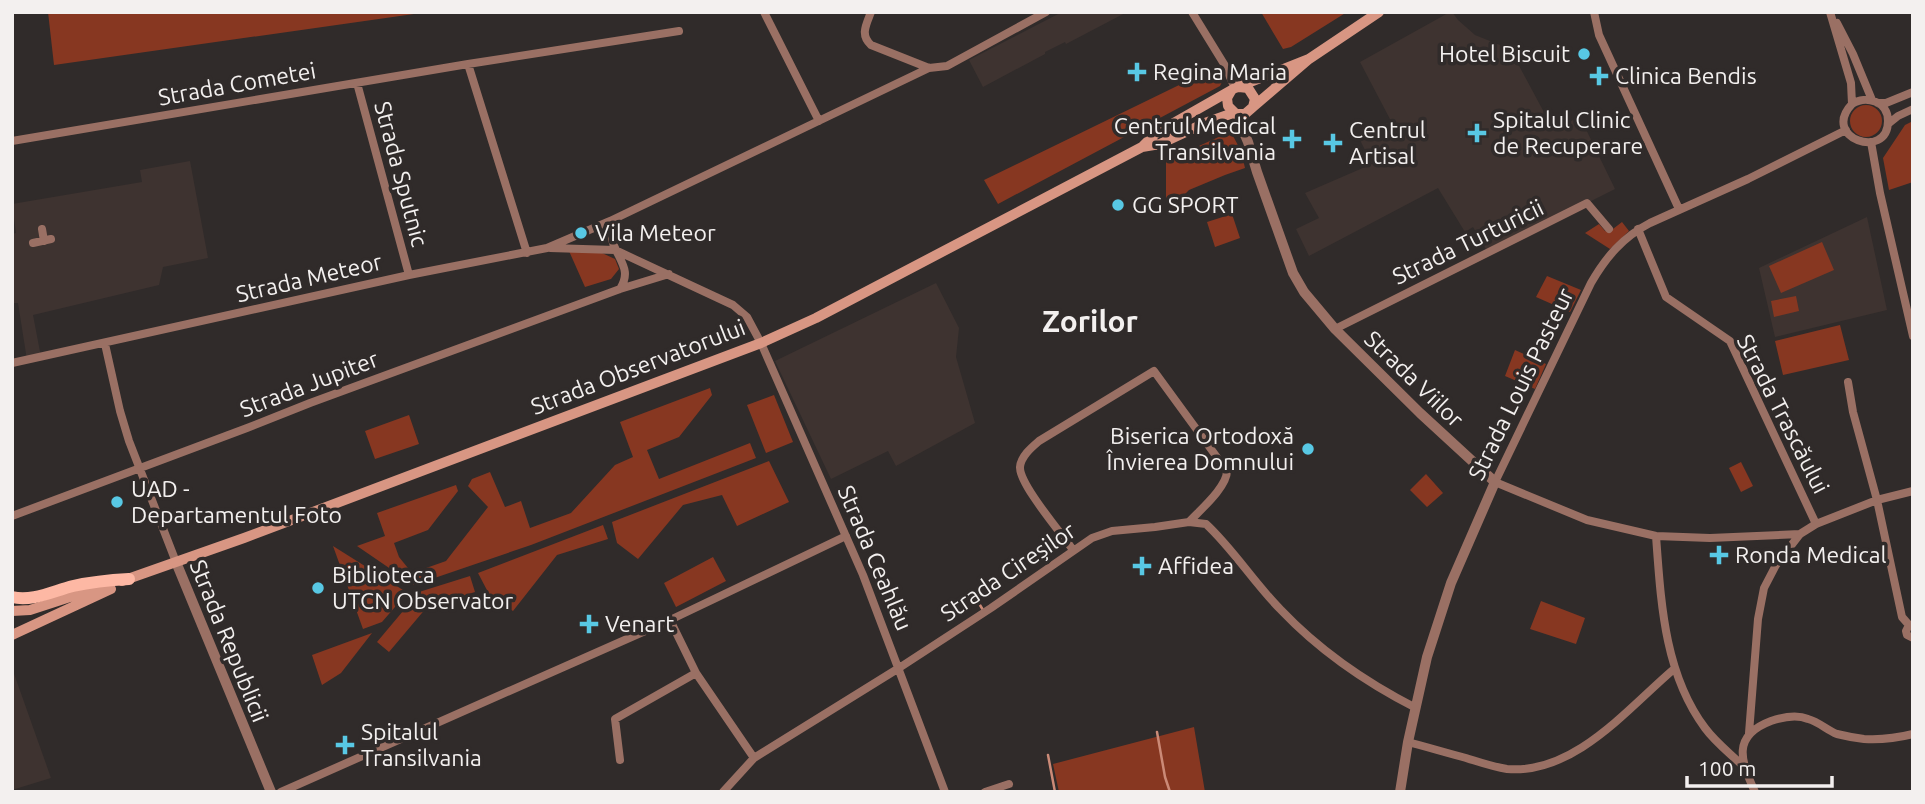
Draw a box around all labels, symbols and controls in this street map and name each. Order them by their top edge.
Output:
place label: Hotel Biscuit [1439,41,1570,66]
marker: Hotel Biscuit [1576,46,1592,62]
street label: Strada Cometei [156,57,318,110]
place label: Regina Maria [1153,59,1287,84]
marker: Regina Maria [1127,62,1147,82]
place label: Clinica Bendis [1615,63,1757,88]
marker: Clinica Bendis [1589,66,1609,86]
street label: Strada Sputnic [370,99,433,249]
place label: Spitalul Clinic de Recuperare [1493,107,1643,158]
place label: Centrul Medical Transilvania [1114,113,1276,164]
place label: Centrul Artisal [1349,117,1426,168]
marker: Spitalul Clinic de Recuperare [1467,123,1487,143]
marker: Centrul Medical Transilvania [1282,129,1302,149]
marker: Centrul Artisal [1323,133,1343,153]
place label: GG SPORT [1132,192,1239,217]
street label: Strada Turturicii [1388,194,1547,289]
marker: GG SPORT [1110,197,1126,213]
place label: Vila Meteor [595,220,716,245]
marker: Vila Meteor [573,225,589,241]
street label: Strada Meteor [234,249,384,306]
street label: Strada Louis Pasteur [1463,284,1578,484]
district label: Zorilor [1042,304,1139,338]
street label: Strada Observatorului [527,314,748,419]
street label: Strada Viilor [1360,326,1469,432]
street label: Strada Trascăului [1733,330,1834,497]
street label: Strada Jupiter [236,346,382,421]
place label: Biserica Ortodoxă Învierea Domnului [1105,423,1294,474]
marker: Biserica Ortodoxă Învierea Domnului [1300,441,1316,457]
place label: UAD - Departamentul Foto [131,476,342,527]
street label: Strada Ceahlău [834,482,917,634]
marker: UAD - Departamentul Foto [109,494,125,510]
street label: Strada Cireșilor [936,517,1080,626]
place label: Ronda Medical [1735,542,1887,567]
marker: Ronda Medical [1709,545,1729,565]
place label: Affidea [1158,553,1234,578]
street label: Strada Republicii [186,556,273,726]
marker: Affidea [1132,556,1152,576]
place label: Biblioteca UTCN Observator [332,562,514,613]
marker: Biblioteca UTCN Observator [310,580,326,596]
place label: Venart [605,611,674,636]
marker: Venart [579,614,599,634]
place label: Spitalul Transilvania [361,719,482,770]
marker: Spitalul Transilvania [335,735,355,755]
scale bar [1687,744,1832,788]
text: 100 m [1698,756,1756,780]

